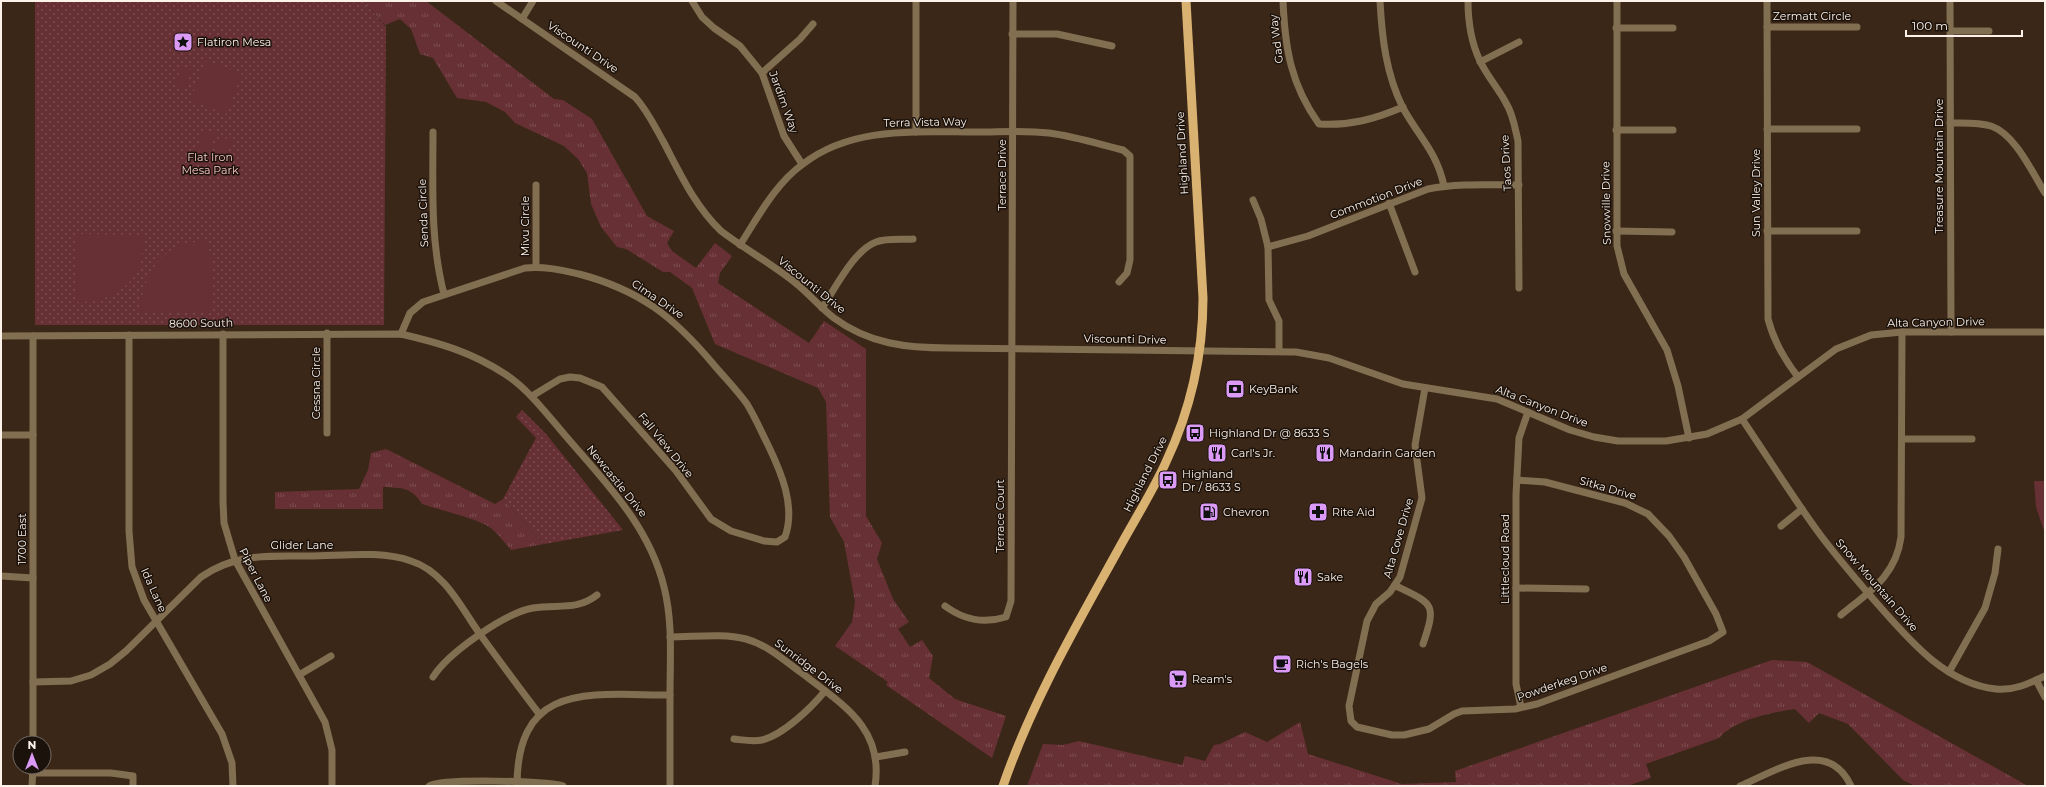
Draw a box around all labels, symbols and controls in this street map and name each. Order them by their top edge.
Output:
street label: Zermatt Circle [1773,9,1852,23]
scale bar [1906,12,2022,38]
street label: Gad Way [1266,14,1286,64]
street label: Viscounti Drive [545,18,622,76]
text: 100 m [1912,18,1948,33]
place icon: Flatiron Mesa [172,31,194,53]
place label: Flatiron Mesa [197,35,271,49]
street label: Jardim Way [766,68,802,135]
street label: Treasure Mountain Drive [1932,98,1946,234]
street label: Highland Drive [1173,111,1191,195]
street label: Terra Vista Way [883,114,967,130]
street label: Taos Drive [1498,134,1514,192]
street label: Terrace Drive [995,139,1009,211]
street label: Sun Valley Drive [1749,149,1763,237]
park label: Flat Iron Mesa Park [181,150,239,177]
street label: Snowville Drive [1598,161,1614,245]
street label: Commotion Drive [1328,174,1425,222]
street label: Senda Circle [415,178,431,247]
street label: Mivu Circle [518,195,532,256]
street label: Viscounti Drive [775,254,849,317]
street label: Cima Drive [629,276,687,322]
street label: Alta Canyon Drive [1887,314,1985,330]
street label: 8600 South [169,315,233,331]
street label: Viscounti Drive [1084,331,1167,347]
street label: Cessna Circle [309,346,323,419]
bank icon: KeyBank [1224,378,1246,400]
place label: KeyBank [1249,382,1298,396]
street label: Alta Canyon Drive [1494,382,1590,430]
street label: Fall View Drive [635,409,697,481]
bus stop icon: Highland Dr @ 8633 S [1184,422,1206,444]
place label: Highland Dr @ 8633 S [1209,426,1330,440]
street label: Highland Drive [1120,434,1170,514]
street label: Newcastle Drive [584,442,651,520]
restaurant icon: Carl's Jr. [1206,442,1228,464]
restaurant icon: Mandarin Garden [1314,442,1336,464]
place label: Carl's Jr. [1231,446,1275,460]
place label: Mandarin Garden [1339,446,1436,460]
place label: Highland Dr / 8633 S [1182,467,1241,494]
bus stop icon: Highland Dr / 8633 S [1157,469,1179,491]
street label: Sitka Drive [1578,473,1639,503]
street label: Terrace Court [993,479,1007,553]
street label: Alta Cove Drive [1380,496,1416,580]
fuel station icon: Chevron [1198,501,1220,523]
pharmacy icon: Rite Aid [1307,501,1329,523]
place label: Chevron [1223,505,1269,519]
place label: Rite Aid [1332,505,1375,519]
street label: 1700 East [15,513,29,565]
street label: Littlecloud Road [1498,514,1512,604]
street label: Snow Mountain Drive [1833,536,1921,635]
street label: Glider Lane [271,538,334,552]
street label: Piper Lane [236,545,276,605]
street label: Ida Lane [138,566,170,615]
restaurant icon: Sake [1292,566,1314,588]
place label: Sake [1317,570,1344,584]
street label: Sunridge Drive [772,636,846,697]
cafe icon: Rich's Bagels [1271,653,1293,675]
place label: Rich's Bagels [1296,657,1369,671]
street label: Powderkeg Drive [1515,660,1609,704]
supermarket icon: Ream's [1167,668,1189,690]
place label: Ream's [1192,672,1233,686]
north arrow [12,735,52,775]
text: N [28,738,36,752]

